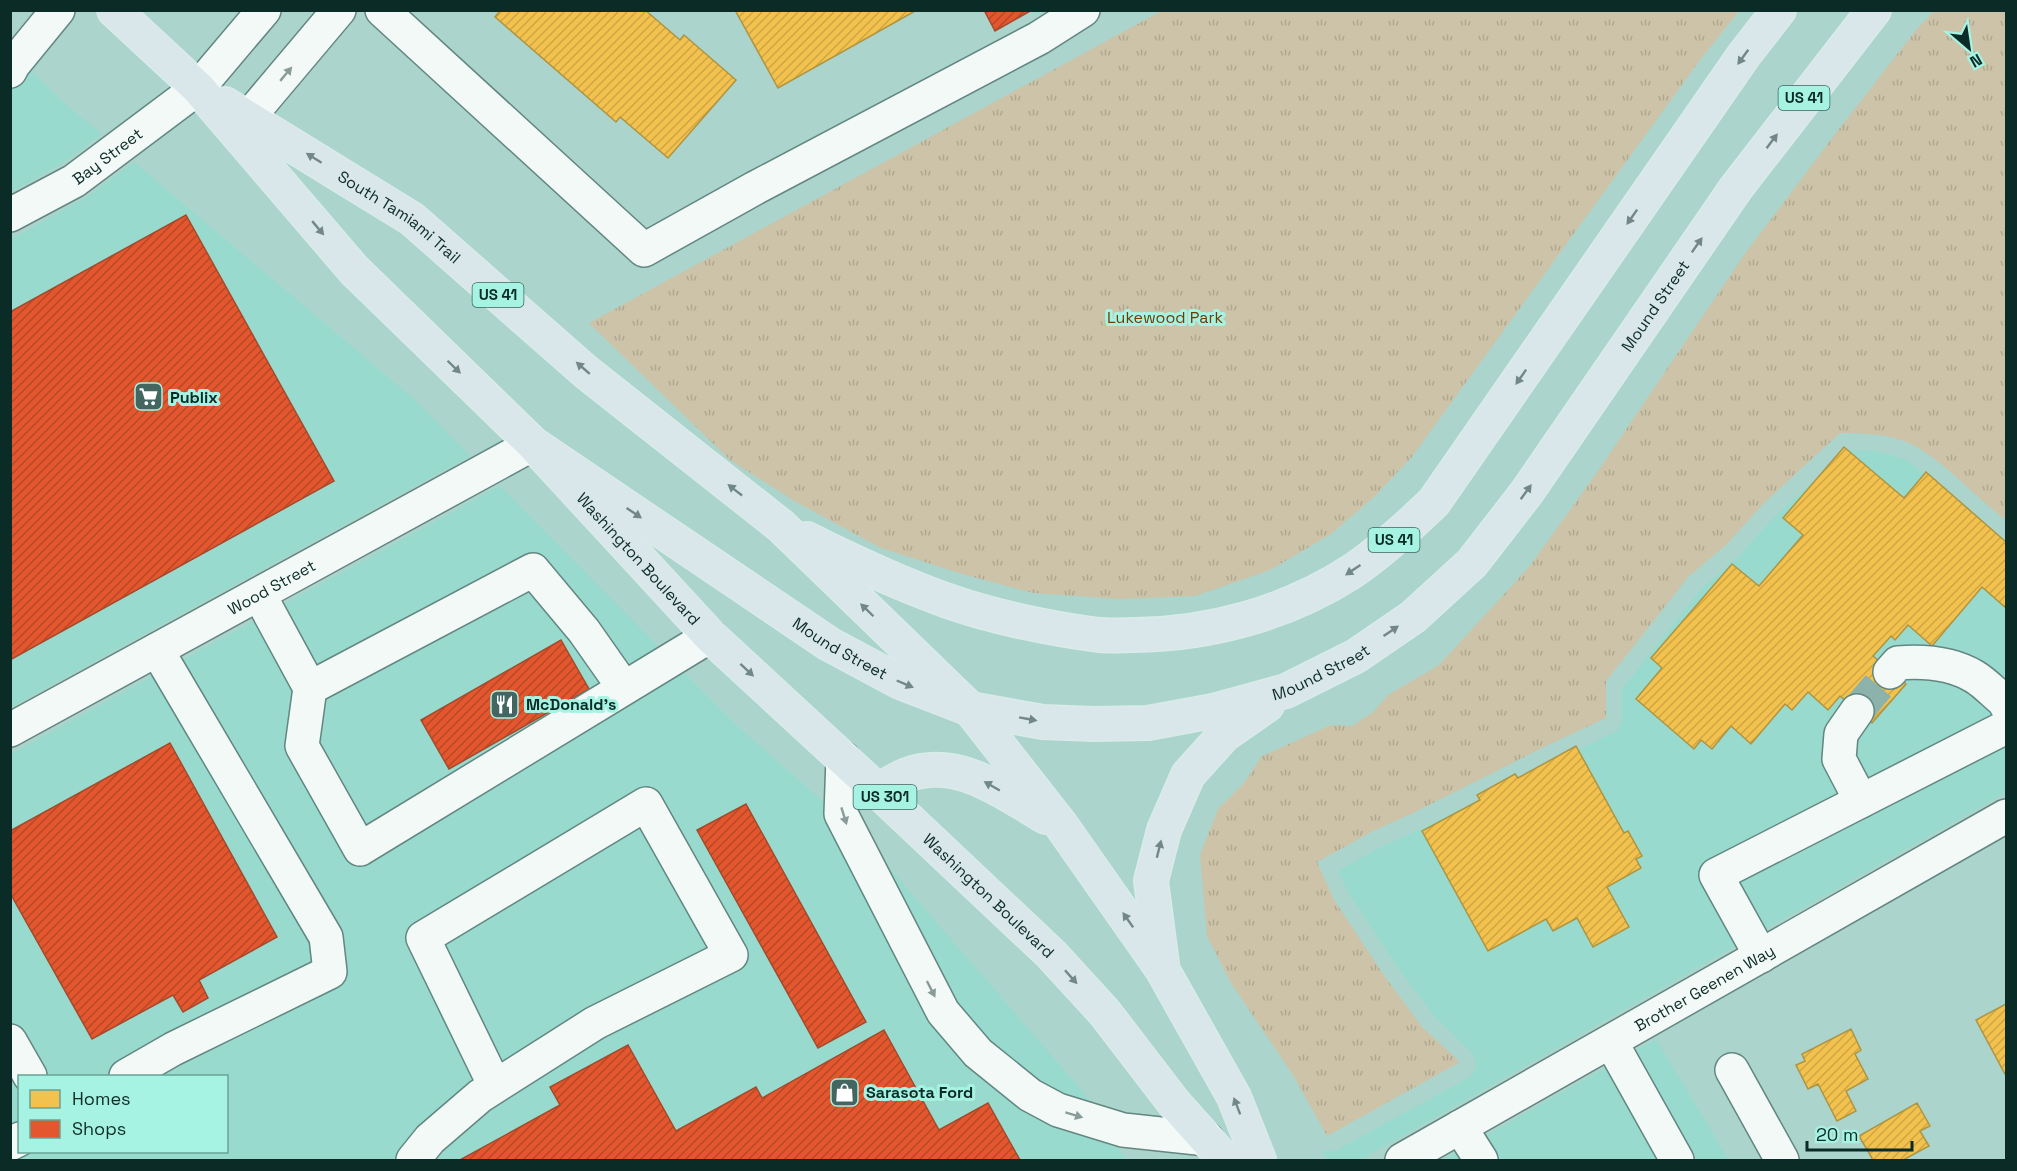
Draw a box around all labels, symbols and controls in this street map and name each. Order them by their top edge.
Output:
north arrow [1939,18,1999,78]
one-way arrow [1737,48,1749,64]
text: N [1966,49,1986,72]
one-way arrow [279,67,292,82]
road number: US 41 [1778,86,1830,110]
street label: Bay Street [68,123,147,190]
one-way arrow [1765,133,1778,149]
one-way arrow [306,153,322,164]
street label: South Tamiami Trail [334,166,465,268]
one-way arrow [1627,209,1638,225]
one-way arrow [311,220,324,235]
one-way arrow [1691,238,1703,254]
street label: Mound Street [1617,256,1694,356]
road number: US 41 [472,283,524,307]
park label: Lukewood Park [1107,307,1223,328]
one-way arrow [447,360,461,374]
one-way arrow [576,362,591,375]
one-way arrow [1515,369,1527,385]
supermarket icon: Publix [133,381,165,413]
place label: Publix [170,387,218,408]
one-way arrow [727,483,743,496]
one-way arrow [1520,485,1532,501]
street label: Washington Boulevard [572,488,705,630]
one-way arrow [625,507,641,519]
road number: US 41 [1368,528,1420,552]
street label: Wood Street [224,555,319,620]
one-way arrow [1345,564,1361,575]
one-way arrow [860,603,875,617]
street label: Mound Street [788,612,891,684]
one-way arrow [1383,625,1399,637]
street label: Mound Street [1270,640,1374,705]
one-way arrow [739,663,754,677]
one-way arrow [896,679,914,689]
restaurant icon: McDonald's [489,688,521,720]
place label: McDonald's [526,694,616,715]
one-way arrow [1018,715,1037,724]
one-way arrow [983,781,1000,791]
road number: US 301 [854,785,916,809]
one-way arrow [840,807,849,825]
street label: Washington Boulevard [918,829,1059,963]
one-way arrow [1155,840,1165,858]
one-way arrow [1122,913,1134,929]
street label: Brother Geenen Way [1631,940,1778,1036]
one-way arrow [1064,969,1077,984]
one-way arrow [926,981,936,998]
legend [18,1075,228,1153]
shop icon: Sarasota Ford [829,1076,861,1108]
place label: Sarasota Ford [866,1082,973,1103]
text: Homes [72,1087,131,1110]
one-way arrow [1232,1097,1242,1115]
one-way arrow [1065,1111,1083,1120]
scale bar [1807,1114,1912,1152]
text: Shops [72,1117,126,1140]
text: 20 m [1816,1123,1859,1146]

